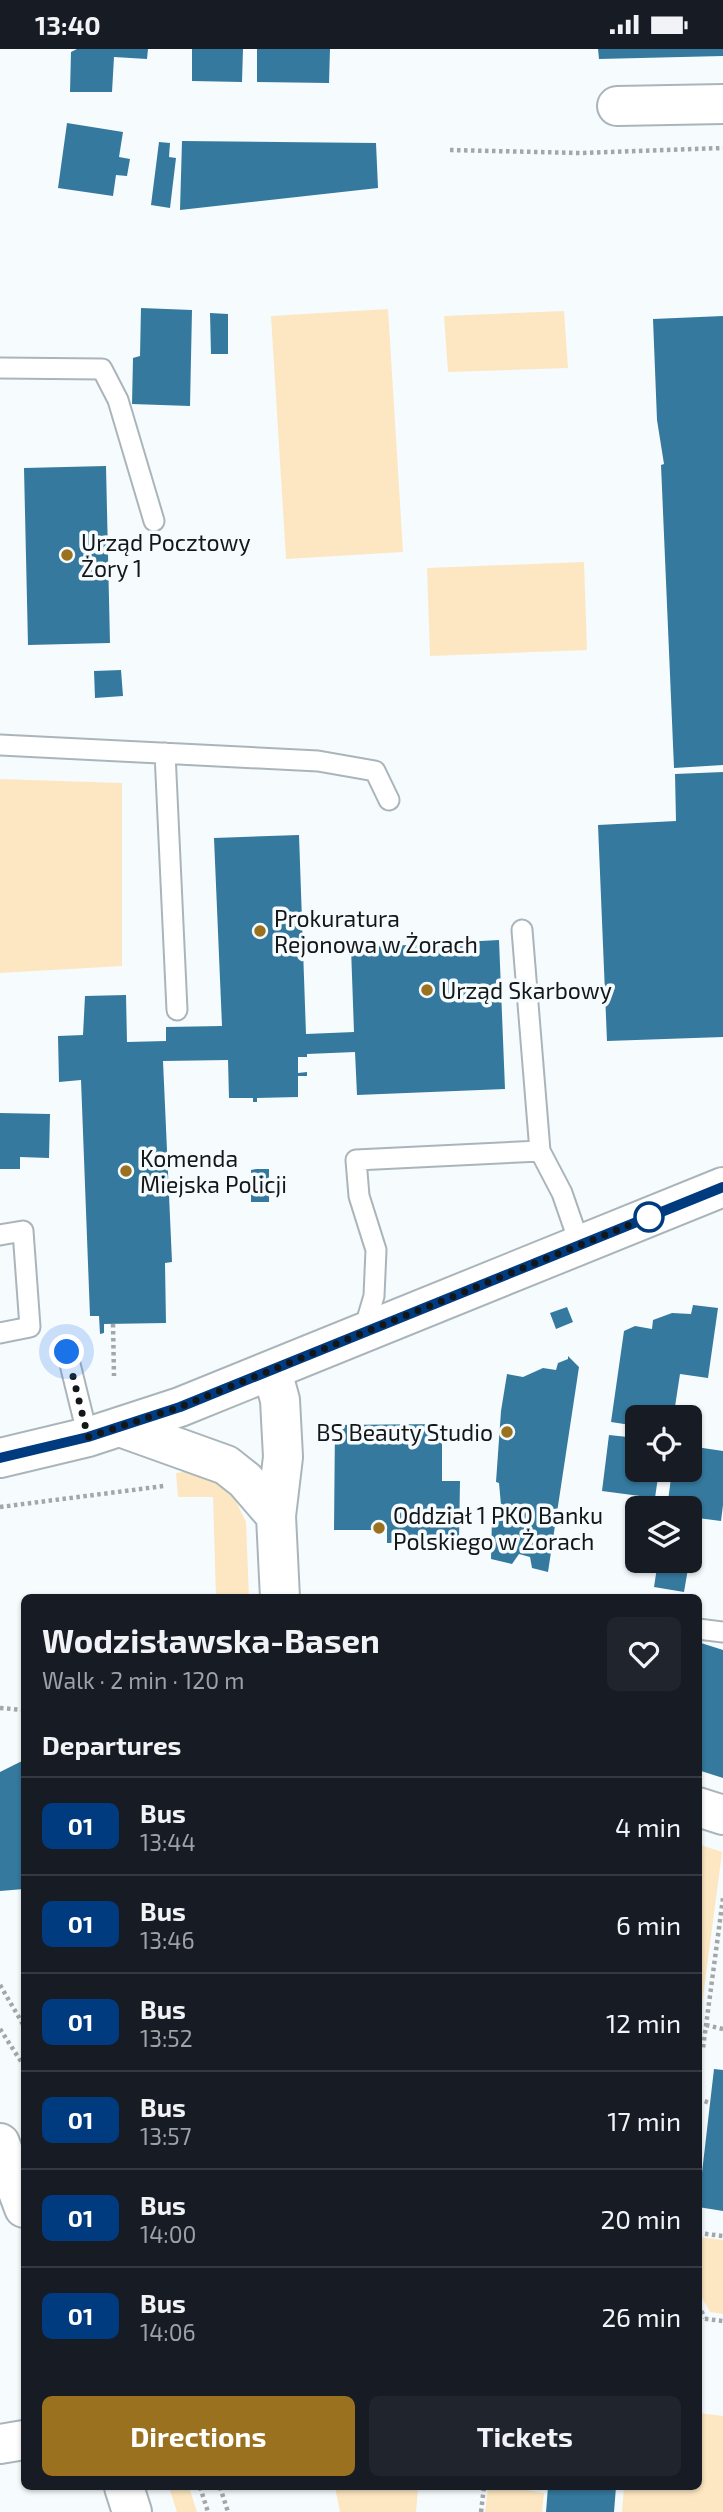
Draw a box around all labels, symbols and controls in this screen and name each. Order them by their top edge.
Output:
text: 13:40 [35,9,101,40]
place label: Urząd Pocztowy Żory 1 [81,528,251,582]
marker: Urząd Pocztowy Żory 1 [59,547,75,563]
place label: Prokuratura Rejonowa w Żorach [274,904,478,958]
marker: Prokuratura Rejonowa w Żorach [252,923,268,939]
place label: Urząd Skarbowy [441,976,612,1004]
marker: Urząd Skarbowy [419,982,435,998]
place label: Komenda Miejska Policji [140,1144,287,1198]
marker: Komenda Miejska Policji [118,1163,134,1179]
unlabelled marker [634,1202,664,1232]
your location [49,1334,84,1369]
map controls [625,1405,702,1573]
button: locate [625,1405,702,1482]
place label: BS Beauty Studio [316,1418,493,1446]
marker: BS Beauty Studio [499,1424,515,1440]
button: layers [625,1496,702,1573]
place label: Oddział 1 PKO Banku Polskiego w Żorach [393,1501,603,1555]
marker: Oddział 1 PKO Banku Polskiego w Żorach [371,1520,387,1536]
button: heart [607,1617,681,1691]
text: Wodzisławska-Basen [42,1620,380,1660]
text: Walk · 2 min · 120 m [42,1666,244,1694]
text: Departures [42,1729,181,1760]
text: Bus [140,1797,186,1828]
text: 01 [68,1811,93,1840]
text: 4 min [615,1811,681,1842]
text: 13:44 [140,1828,196,1856]
text: Bus [140,1895,186,1926]
text: 01 [68,1909,93,1938]
text: 6 min [616,1909,681,1940]
text: 13:46 [140,1926,195,1954]
text: Bus [140,1993,186,2024]
text: 01 [68,2007,93,2036]
text: 12 min [606,2007,681,2038]
text: 13:52 [140,2024,193,2052]
text: Bus [140,2091,186,2122]
text: 01 [68,2105,93,2134]
text: 17 min [607,2105,681,2136]
text: 13:57 [140,2122,191,2150]
text: Bus [140,2189,186,2220]
text: 01 [68,2203,93,2232]
text: 20 min [601,2203,681,2234]
text: 14:00 [140,2220,196,2248]
text: Bus [140,2287,186,2318]
text: 01 [68,2301,93,2330]
text: 26 min [601,2301,681,2332]
text: 14:06 [140,2318,196,2346]
button: Directions [42,2396,355,2476]
button: Tickets [369,2396,681,2476]

